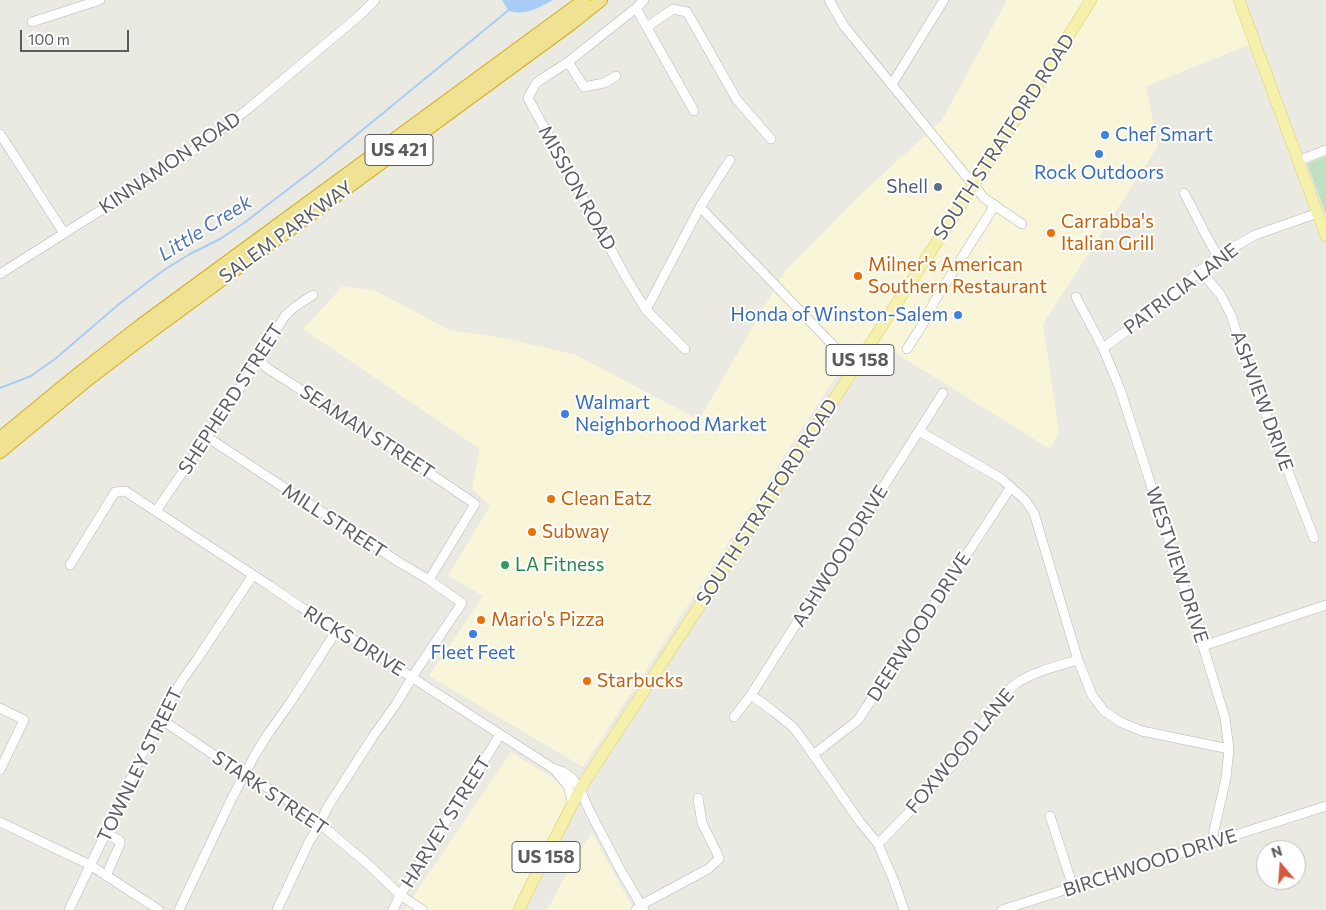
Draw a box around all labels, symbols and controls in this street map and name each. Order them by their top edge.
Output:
scale bar [22,20,131,52]
text: 100 m [28,30,70,48]
street label: SOUTH STRATFORD ROAD [929,30,1079,244]
street label: KINNAMON ROAD [95,107,245,219]
street label: MISSION ROAD [533,122,621,254]
place label: Chef Smart [1115,124,1213,146]
marker: Chef Smart [1099,129,1111,141]
road number: US 421 [365,134,433,166]
marker: Rock Outdoors [1093,148,1105,160]
place label: Rock Outdoors [1034,162,1164,184]
street label: SALEM PARKWAY [215,176,357,288]
place label: Shell [886,176,928,198]
marker: Shell [932,181,944,193]
water label: Little Creek [154,190,256,266]
place label: Carrabba's Italian Grill [1061,211,1154,255]
marker: Carrabba's Italian Grill [1045,227,1057,239]
street label: PATRICIA LANE [1119,239,1243,339]
place label: Milner's American Southern Restaurant [868,254,1047,298]
marker: Milner's American Southern Restaurant [852,270,864,282]
place label: Honda of Winston-Salem [730,304,948,326]
marker: Honda of Winston-Salem [952,309,964,321]
street label: SHEPHERD STREET [174,319,288,479]
street label: ASHVIEW DRIVE [1226,328,1298,474]
road number: US 158 [826,344,894,376]
street label: SEAMAN STREET [296,380,438,484]
place label: Walmart Neighborhood Market [575,392,767,436]
street label: SOUTH STRATFORD ROAD [692,395,842,609]
marker: Walmart Neighborhood Market [559,408,571,420]
street label: MILL STREET [278,479,390,563]
street label: ASHWOOD DRIVE [787,481,893,631]
street label: WESTVIEW DRIVE [1141,484,1213,646]
place label: Clean Eatz [561,488,652,510]
marker: Clean Eatz [545,493,557,505]
place label: Subway [542,521,609,543]
marker: Subway [526,526,538,538]
street label: DEERWOOD DRIVE [862,548,976,706]
place label: LA Fitness [515,554,604,576]
marker: LA Fitness [499,559,511,571]
street label: RICKS DRIVE [299,601,409,681]
place label: Mario's Pizza [491,609,605,631]
marker: Mario's Pizza [475,614,487,626]
marker: Fleet Feet [467,628,479,640]
place label: Fleet Feet [430,642,516,664]
place label: Starbucks [597,670,683,692]
marker: Starbucks [581,675,593,687]
street label: TOWNLEY STREET [93,684,187,846]
street label: FOXWOOD LANE [901,684,1019,818]
street label: STARK STREET [208,746,332,840]
street label: HARVEY STREET [396,752,496,892]
street label: BIRCHWOOD DRIVE [1060,824,1240,902]
north arrow [1256,840,1306,890]
road number: US 158 [512,842,580,872]
text: N [1269,842,1284,861]

